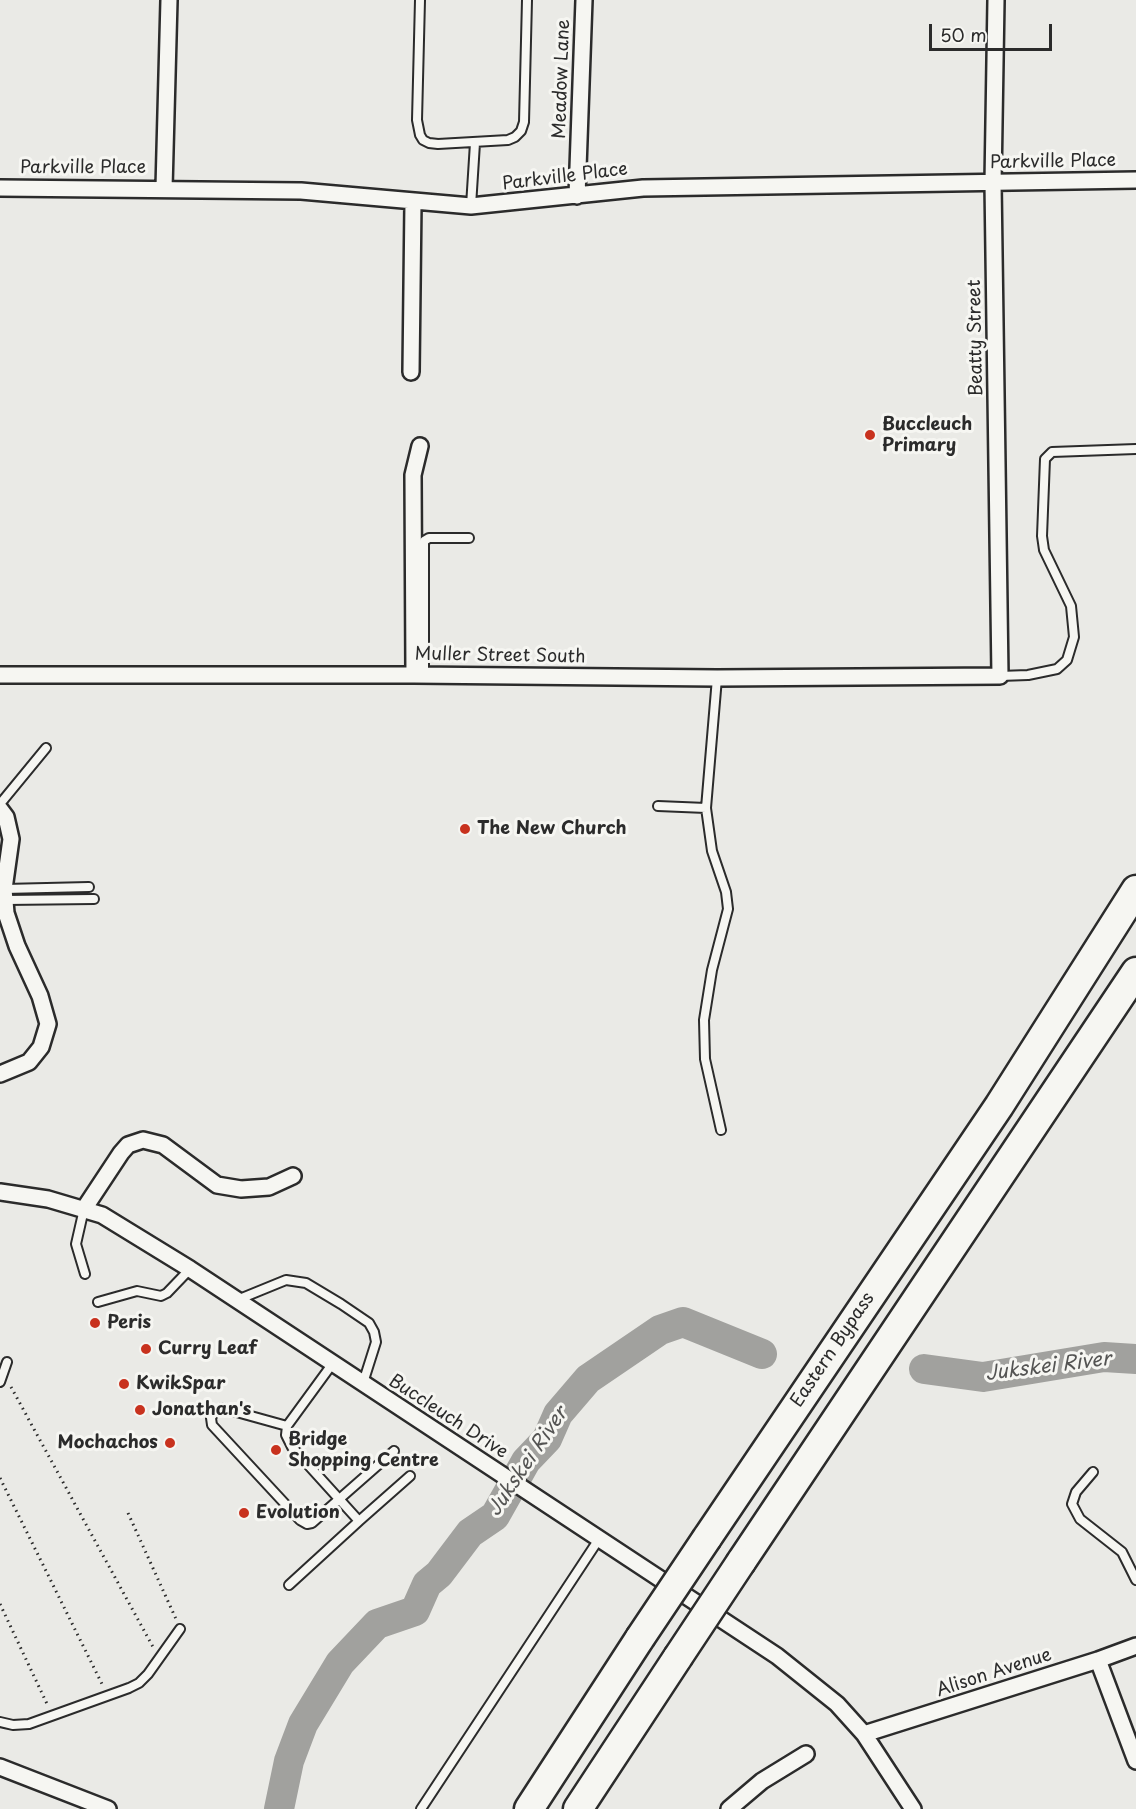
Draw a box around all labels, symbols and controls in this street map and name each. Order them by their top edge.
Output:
scale bar [932,12,1055,50]
street label: Meadow Lane [549,19,575,139]
text: 50 m [940,21,987,48]
street label: Parkville Place [990,150,1116,174]
street label: Parkville Place [20,157,146,179]
street label: Parkville Place [501,159,629,195]
street label: Beatty Street [964,279,988,397]
place label: Buccleuch Primary [882,414,972,456]
marker: Buccleuch Primary [863,428,877,442]
street label: Muller Street South [414,644,586,668]
place label: The New Church [477,818,627,840]
marker: The New Church [458,822,472,836]
street label: Eastern Bypass [787,1289,879,1411]
place label: Peris [107,1312,151,1334]
marker: Peris [88,1316,102,1330]
place label: Curry Leaf [158,1338,257,1360]
marker: Curry Leaf [139,1342,153,1356]
water label: Jukskei River [984,1347,1112,1387]
street label: Buccleuch Drive [384,1370,512,1464]
place label: KwikSpar [136,1373,225,1395]
marker: KwikSpar [117,1377,131,1391]
place label: Jonathan's [152,1399,251,1421]
marker: Jonathan's [133,1403,147,1417]
water label: Jukskei River [483,1403,573,1521]
place label: Bridge Shopping Centre [288,1429,439,1472]
place label: Mochachos [58,1432,158,1454]
marker: Mochachos [163,1436,177,1450]
marker: Bridge Shopping Centre [269,1443,283,1457]
place label: Evolution [256,1502,340,1524]
marker: Evolution [237,1506,251,1520]
street label: Alison Avenue [934,1644,1054,1702]

